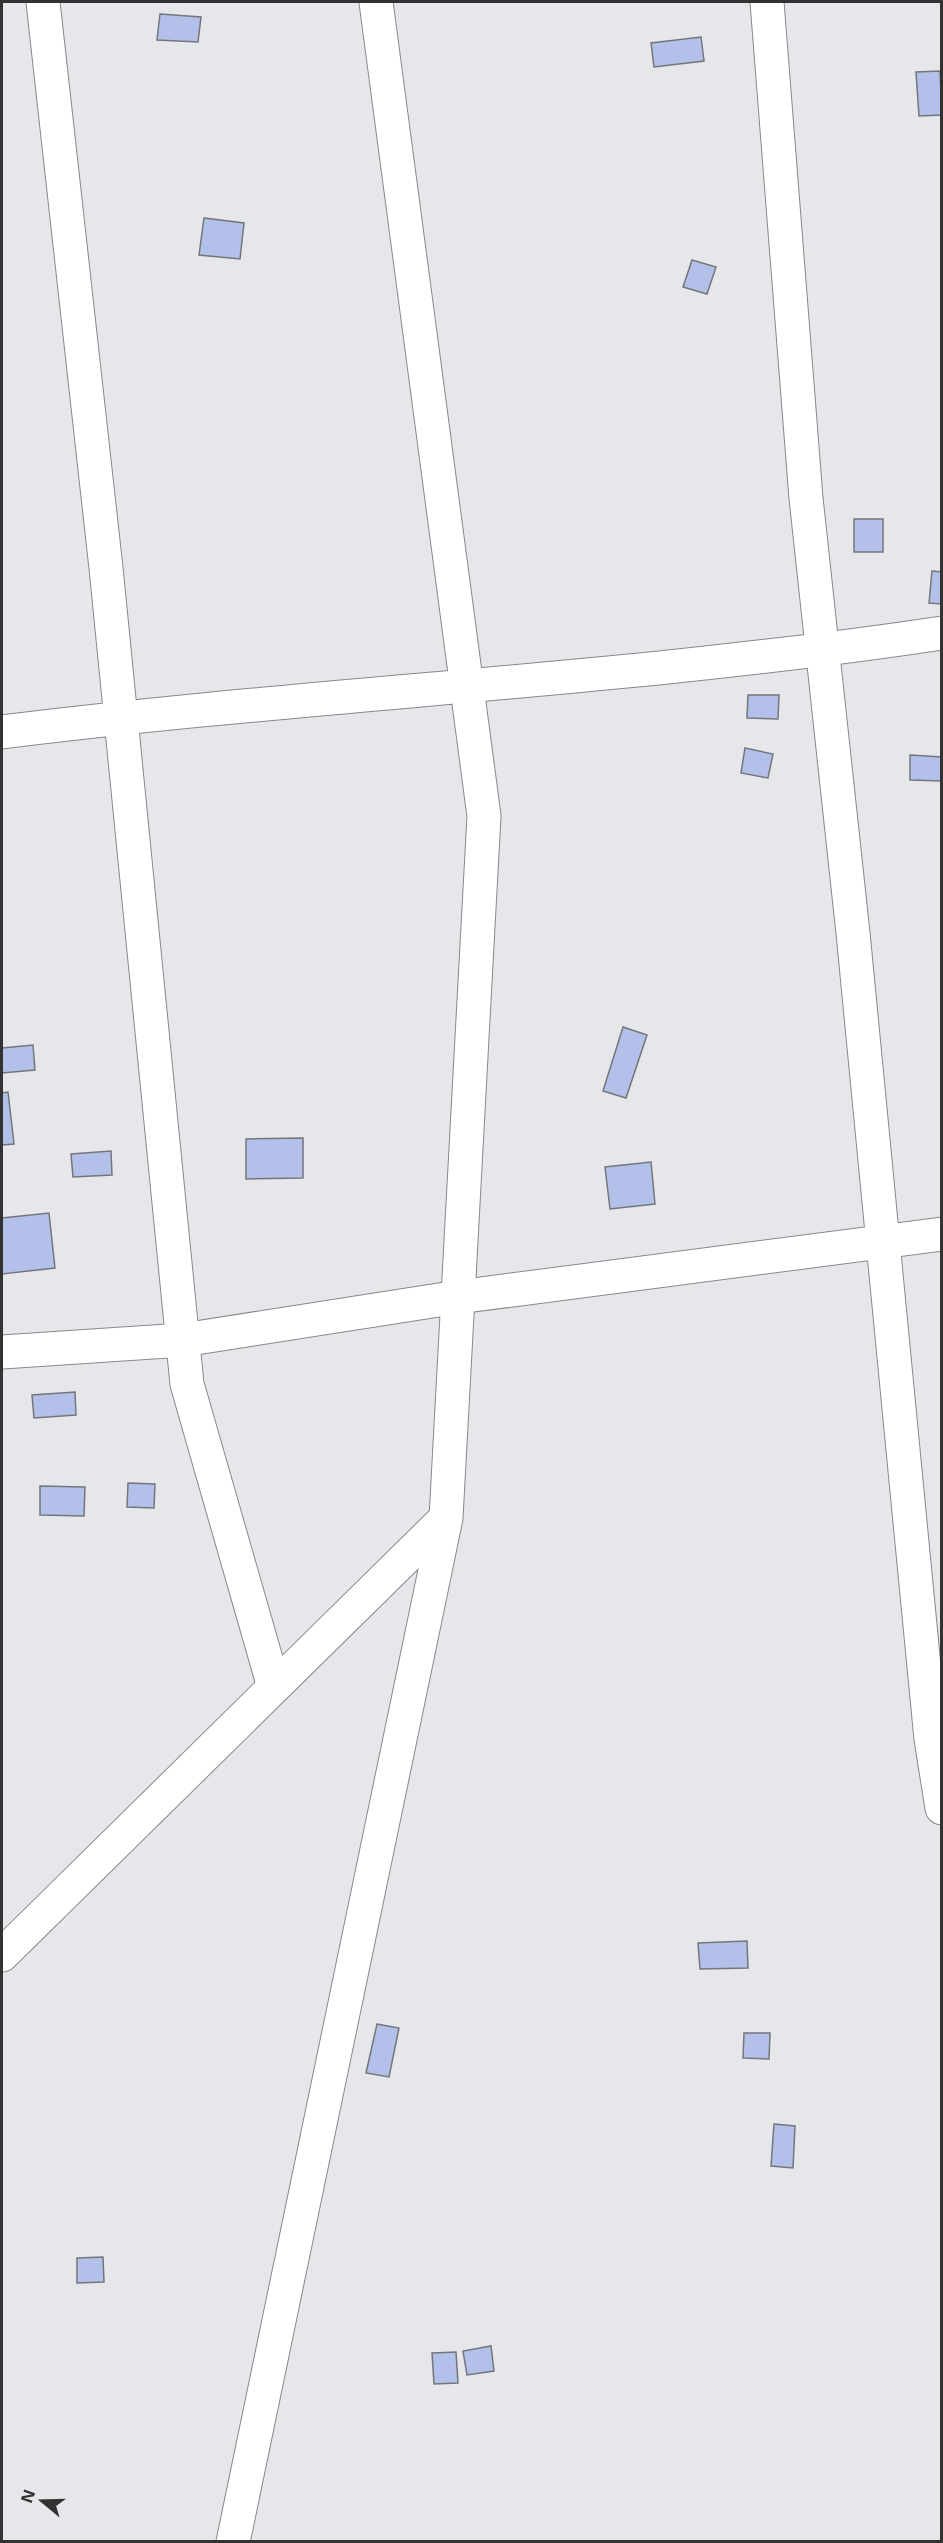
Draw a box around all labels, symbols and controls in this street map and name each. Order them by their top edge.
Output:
north arrow [12,2471,72,2531]
text: N [15,2486,40,2506]

